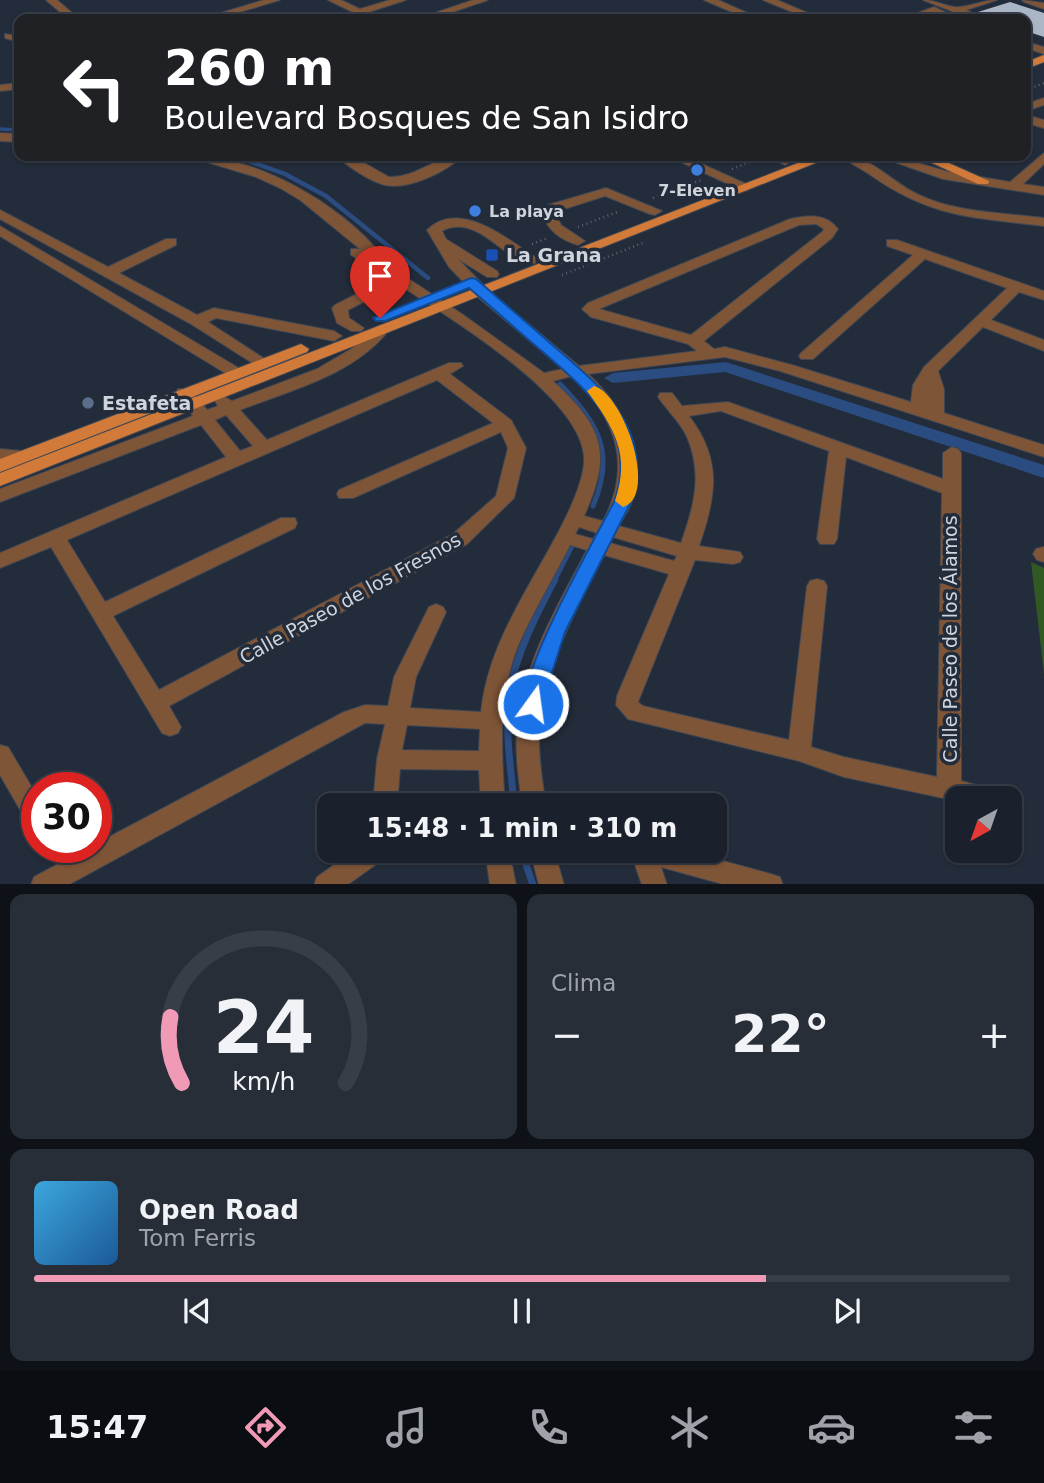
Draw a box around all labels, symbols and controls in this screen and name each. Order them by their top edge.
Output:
text: 260 m [164,40,334,97]
icon: left [49,42,140,133]
text: Boulevard Bosques de San Isidro [164,99,689,137]
marker: 7-Eleven [689,162,705,178]
place label: 7-Eleven [658,181,736,200]
place label: La playa [489,202,564,221]
marker: La playa [467,203,483,219]
place label: La Grana [506,244,602,266]
pin [350,246,410,318]
marker: La Grana [484,247,500,263]
icon: arrive [361,257,399,295]
place label: Estafeta [102,392,191,414]
marker: Estafeta [80,395,96,411]
street label: Calle Paseo de los Álamos [939,515,961,763]
street label: Calle Paseo de los Fresnos [236,528,464,668]
position arrow [496,667,570,741]
speed limit sign: 30 [21,772,112,863]
north arrow [945,786,1022,863]
map controls [945,786,1022,863]
text: 15:48 · 1 min · 310 m [367,813,677,843]
text: Clima [551,970,616,996]
text: 24 [213,985,314,1070]
text: 22° [731,1004,830,1064]
text: − [551,1013,583,1057]
text: + [978,1013,1010,1057]
text: km/h [232,1066,295,1095]
text: Open Road [139,1195,299,1225]
text: Tom Ferris [139,1225,256,1251]
icon: previous [178,1292,216,1330]
icon: pause [503,1292,541,1330]
icon: next [828,1292,866,1330]
icon: directions [241,1403,290,1452]
icon: music [382,1403,431,1452]
icon: phone [524,1403,573,1452]
icon: climate [665,1403,714,1452]
icon: car [807,1403,856,1452]
icon: filters [949,1403,998,1452]
text: 15:47 [46,1408,148,1446]

